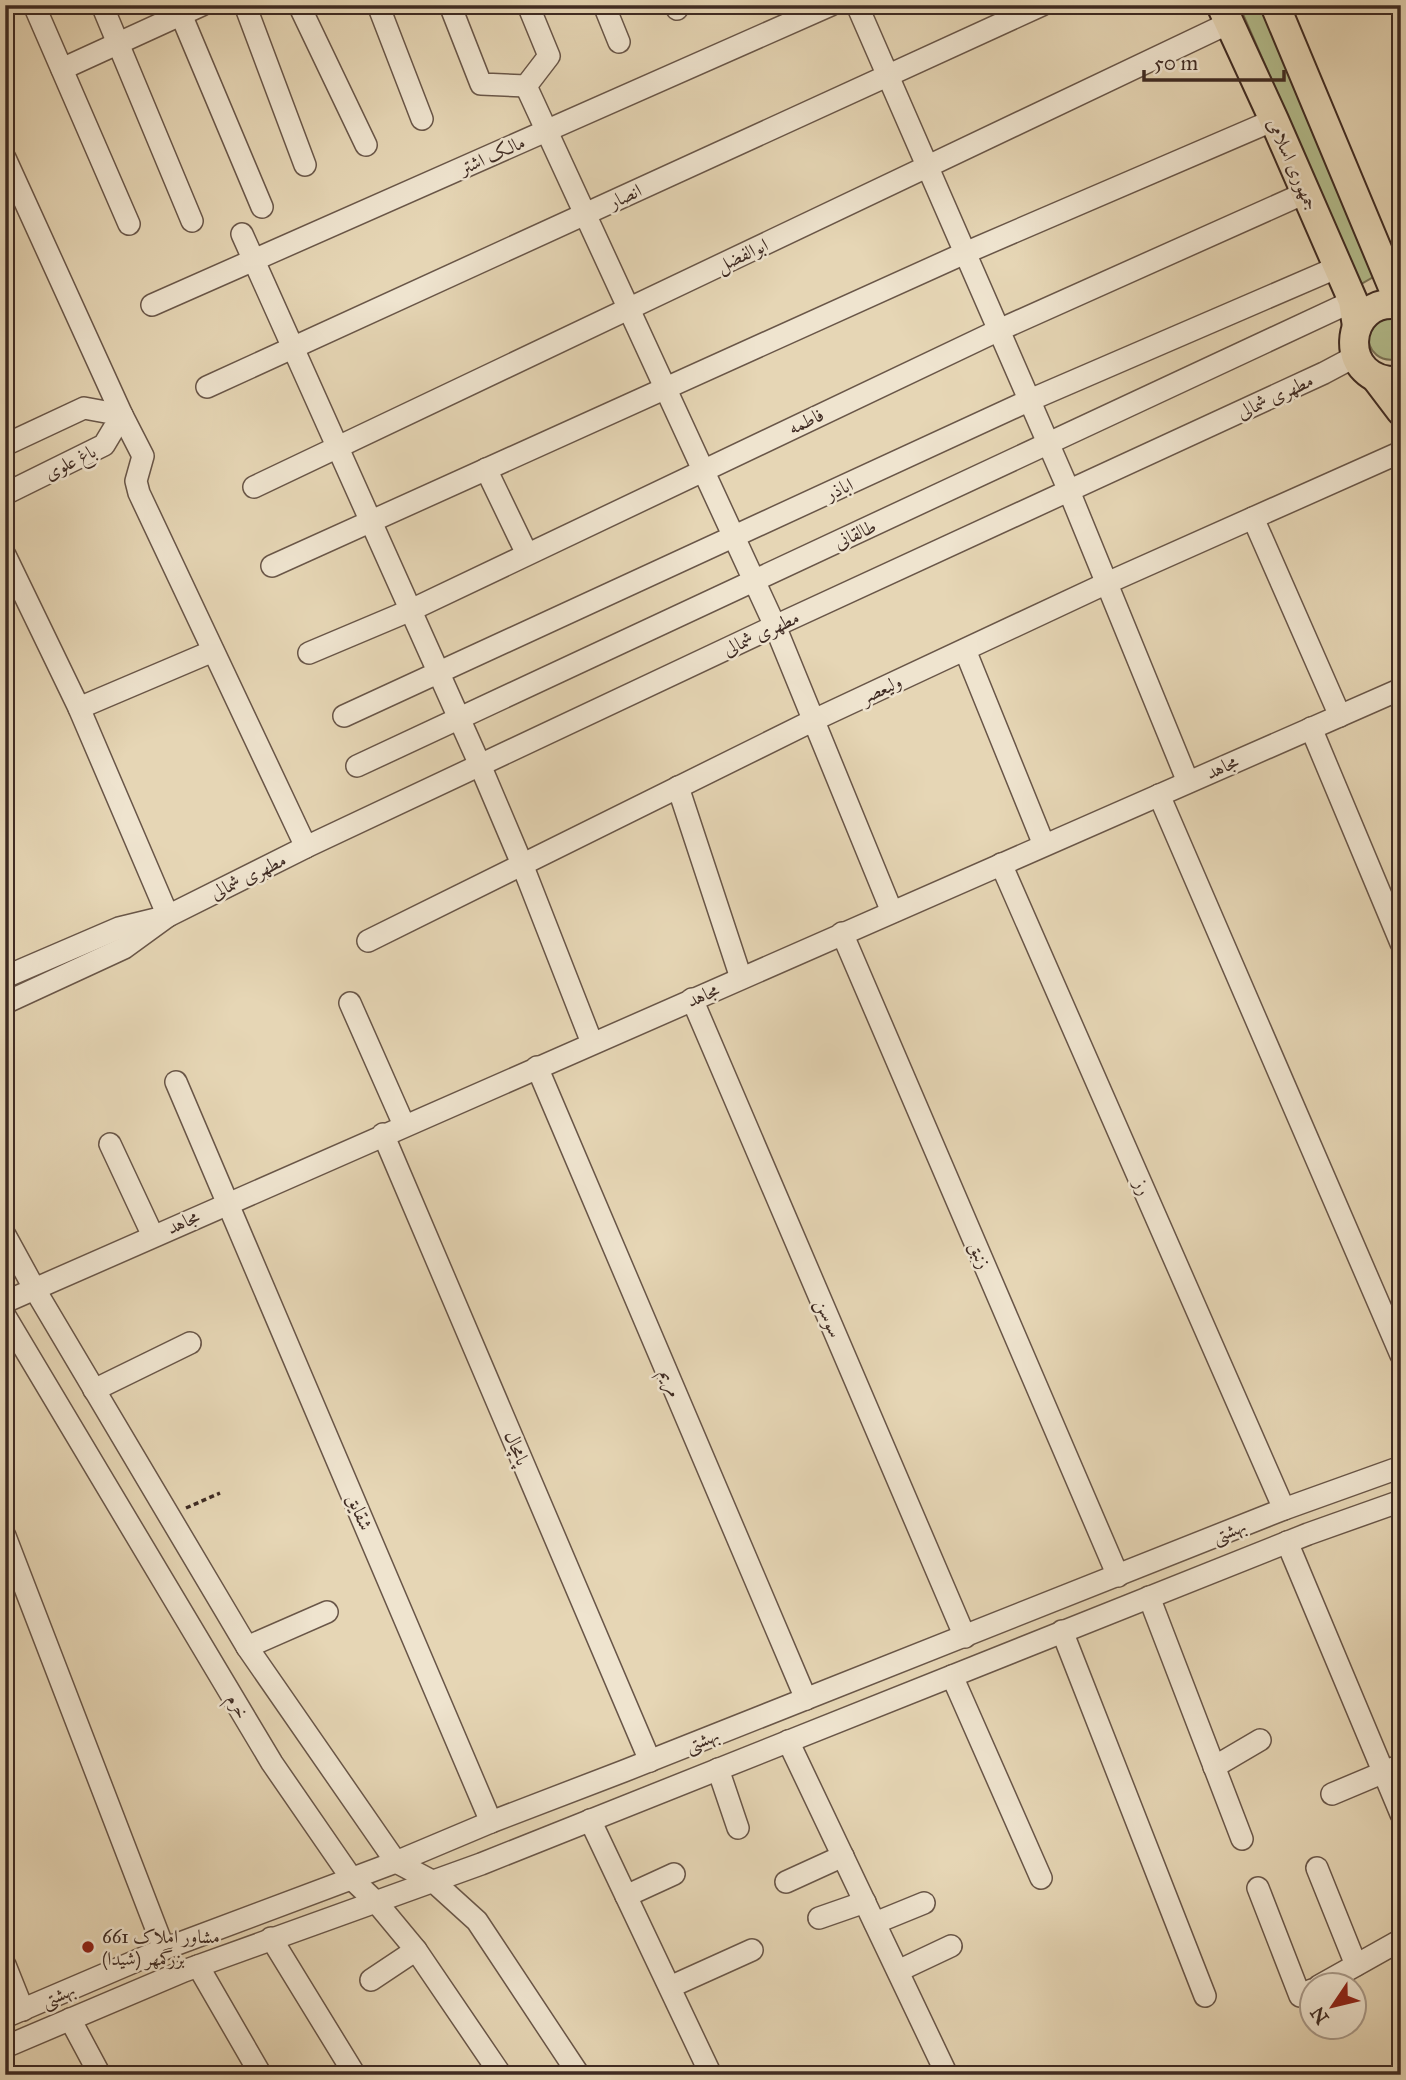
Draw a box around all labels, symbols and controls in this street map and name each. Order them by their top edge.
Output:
scale bar [1144,38,1284,82]
text: 50 m [1154,50,1199,76]
street label: جمهوری اسلامی [1262,114,1324,214]
street label: مالک اشتر [454,130,528,180]
street label: انصار [603,179,645,214]
street label: ابوالفضل [712,233,773,279]
street label: مطهری شمالی [1233,368,1317,425]
street label: فاطمه [784,403,828,439]
street label: باغ علوی [40,439,102,488]
street label: اباذر [820,473,857,506]
street label: طالقانی [830,514,880,554]
street label: مطهری شمالی [719,605,803,662]
street label: ولیعصر [855,670,906,710]
street label: مجاهد [1202,750,1242,784]
street label: مطهری شمالی [206,848,290,905]
street label: مجاهد [683,978,723,1012]
street label: رز [1129,1174,1157,1199]
street label: مجاهد [163,1205,203,1239]
street label: زنبق [963,1238,996,1273]
street label: سوسن [809,1295,847,1342]
street label: مریم [650,1365,687,1403]
street label: پامچال [498,1427,535,1471]
street label: شقایق [341,1490,378,1534]
street label: بهشتی [1209,1514,1250,1550]
street label: خرم [217,1689,254,1725]
street label: بهشتی [682,1723,723,1759]
place label: مشاور املاک 661 بزرگمهر (شیدا) [102,1925,220,1971]
marker: مشاور املاک 661 بزرگمهر (شیدا) [80,1939,96,1955]
north arrow [1298,1972,1368,2042]
street label: بهشتی [37,1977,79,2014]
text: N [1305,2002,1334,2029]

